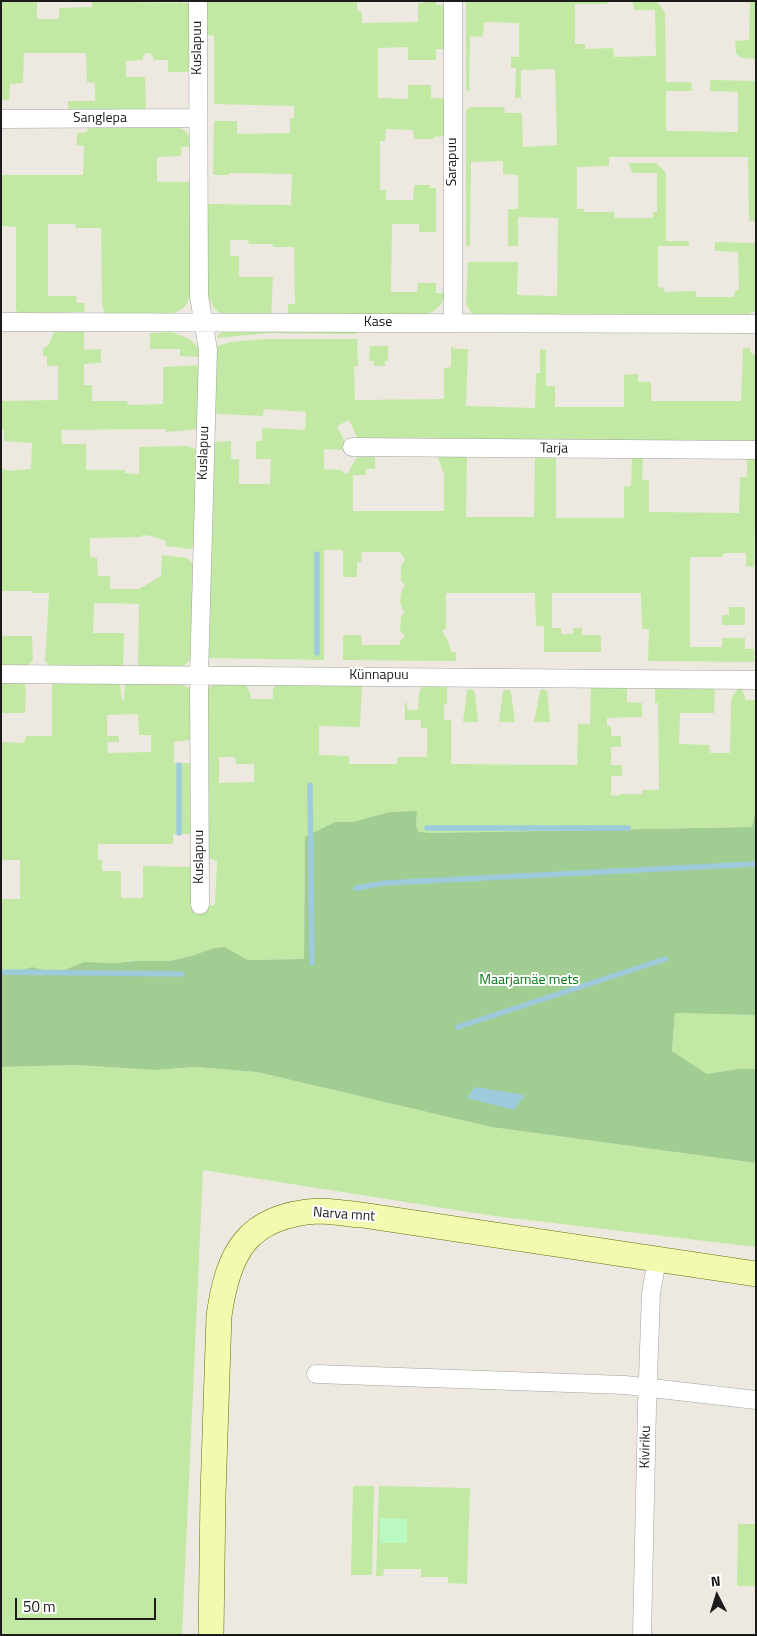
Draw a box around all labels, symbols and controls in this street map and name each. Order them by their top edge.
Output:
street label: Kuslapuu [190,21,206,75]
street label: Sanglepa [73,111,127,127]
street label: Sarapuu [445,138,461,186]
street label: Kase [364,315,392,331]
street label: Kuslapuu [195,426,213,480]
street label: Tarja [540,440,568,458]
street label: Künnapuu [349,668,409,684]
street label: Kuslapuu [192,830,208,884]
park label: Maarjamäe mets [479,973,579,989]
street label: Narva mnt [312,1204,376,1226]
street label: Kiviriku [637,1425,655,1469]
text: N [710,1570,721,1591]
north arrow [692,1571,742,1621]
scale bar [18,1588,159,1620]
text: 50 m [23,1595,56,1618]

